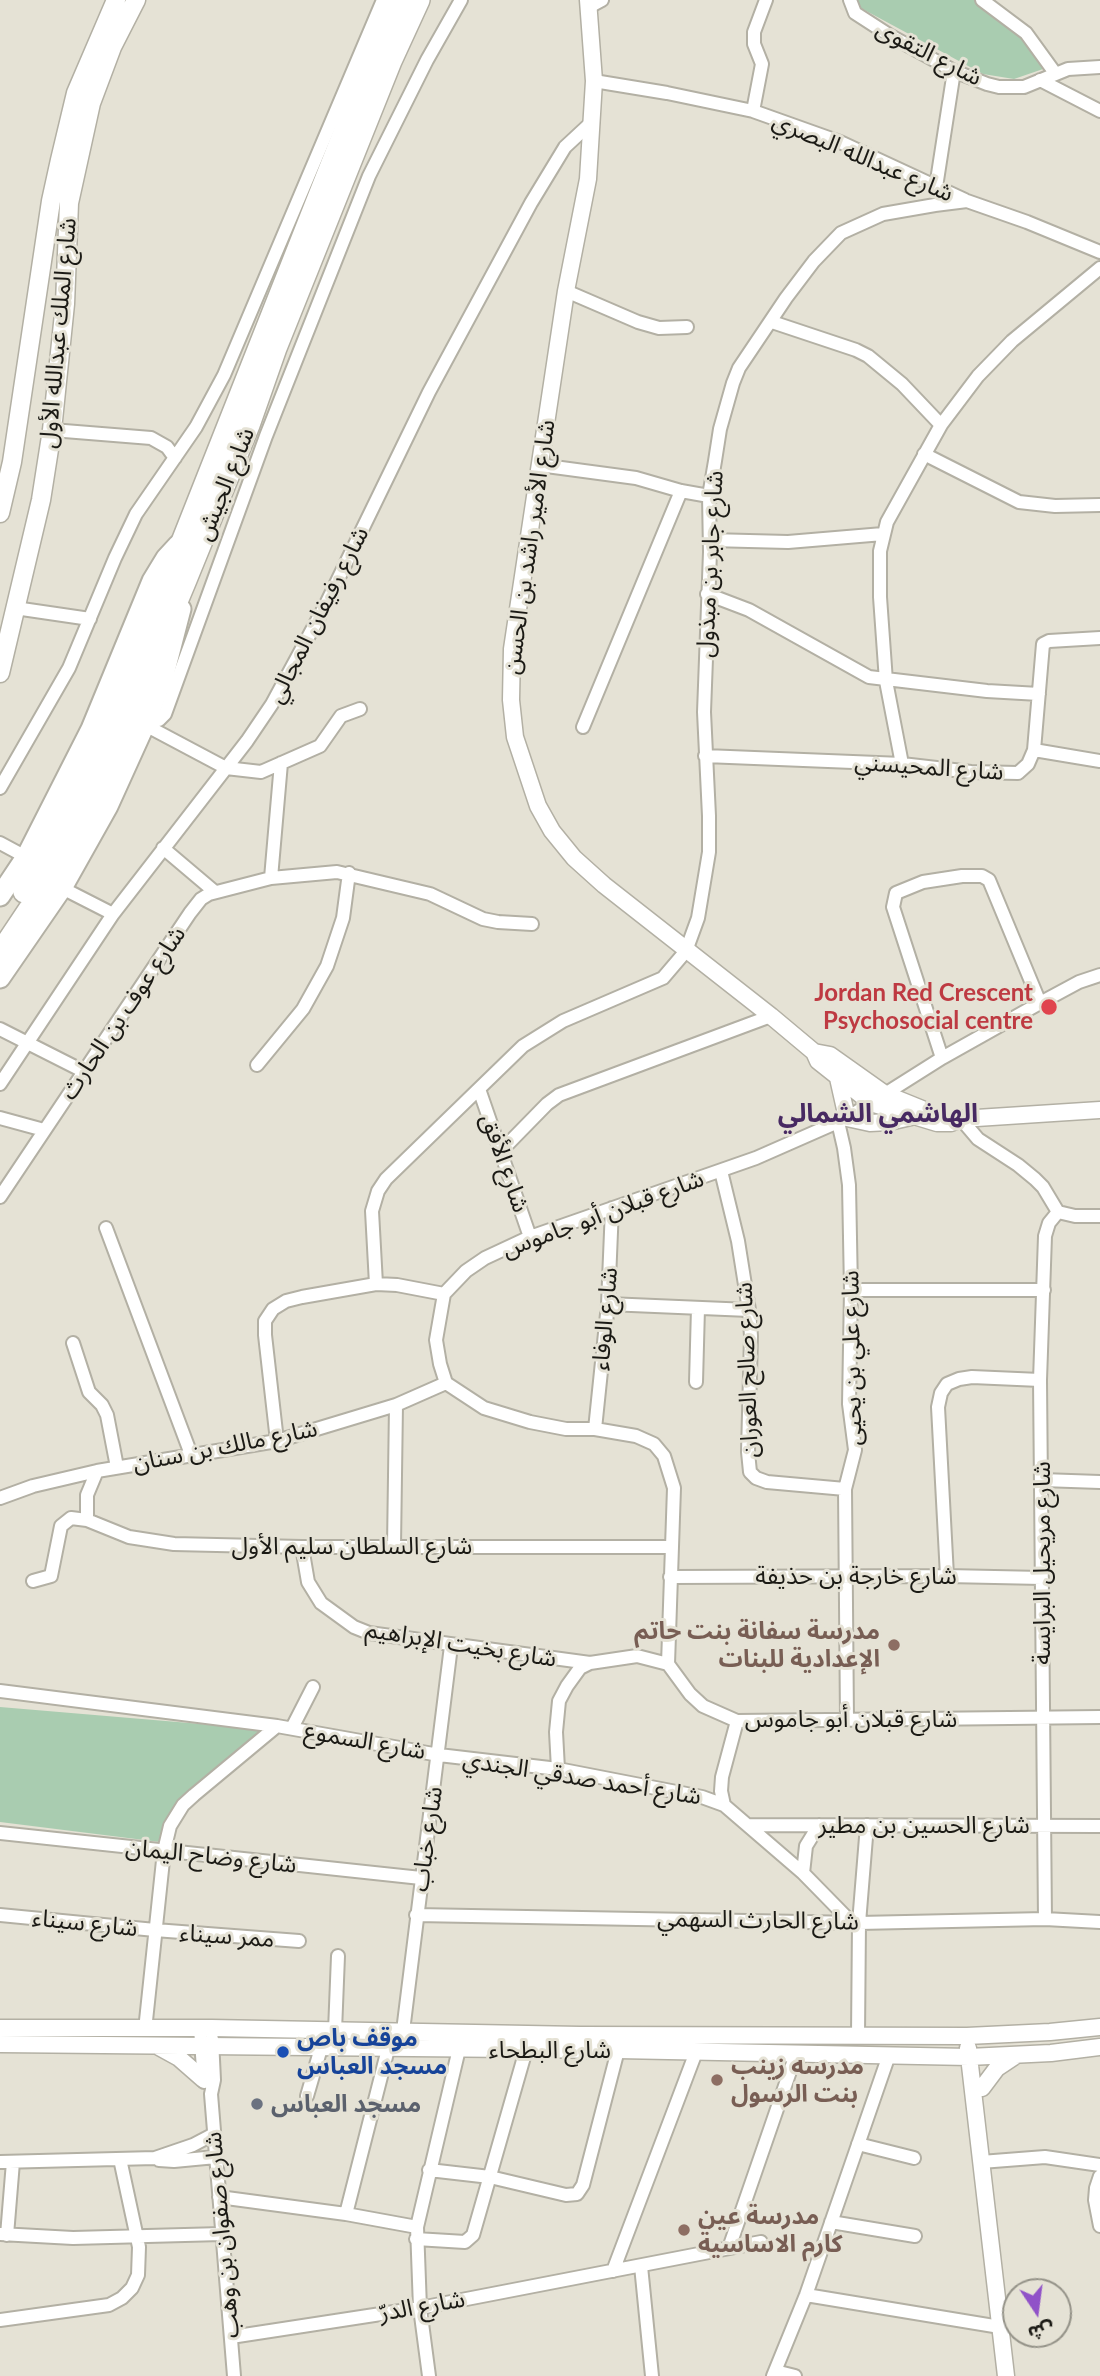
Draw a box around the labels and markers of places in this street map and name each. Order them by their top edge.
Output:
place label: Jordan Red Crescent Psychosocial centre [814,979,1033,1035]
marker: Jordan Red Crescent Psychosocial centre [1039,997,1059,1017]
place label: مدرسة سفانة بنت حاتم الإعدادية للبنات [634,1617,880,1673]
marker: مدرسة سفانة بنت حاتم الإعدادية للبنات [886,1637,902,1653]
place label: موقف باص مسجد العباس [297,2024,447,2080]
marker: موقف باص مسجد العباس [275,2044,291,2060]
place label: مدرسه زينب بنت الرسول [731,2052,864,2108]
marker: مدرسه زينب بنت الرسول [709,2072,725,2088]
place label: مسجد العباس [271,2090,421,2118]
marker: مسجد العباس [249,2096,265,2112]
place label: مدرسة عين كارم الاساسية [698,2202,842,2258]
marker: مدرسة عين كارم الاساسية [676,2222,692,2238]

